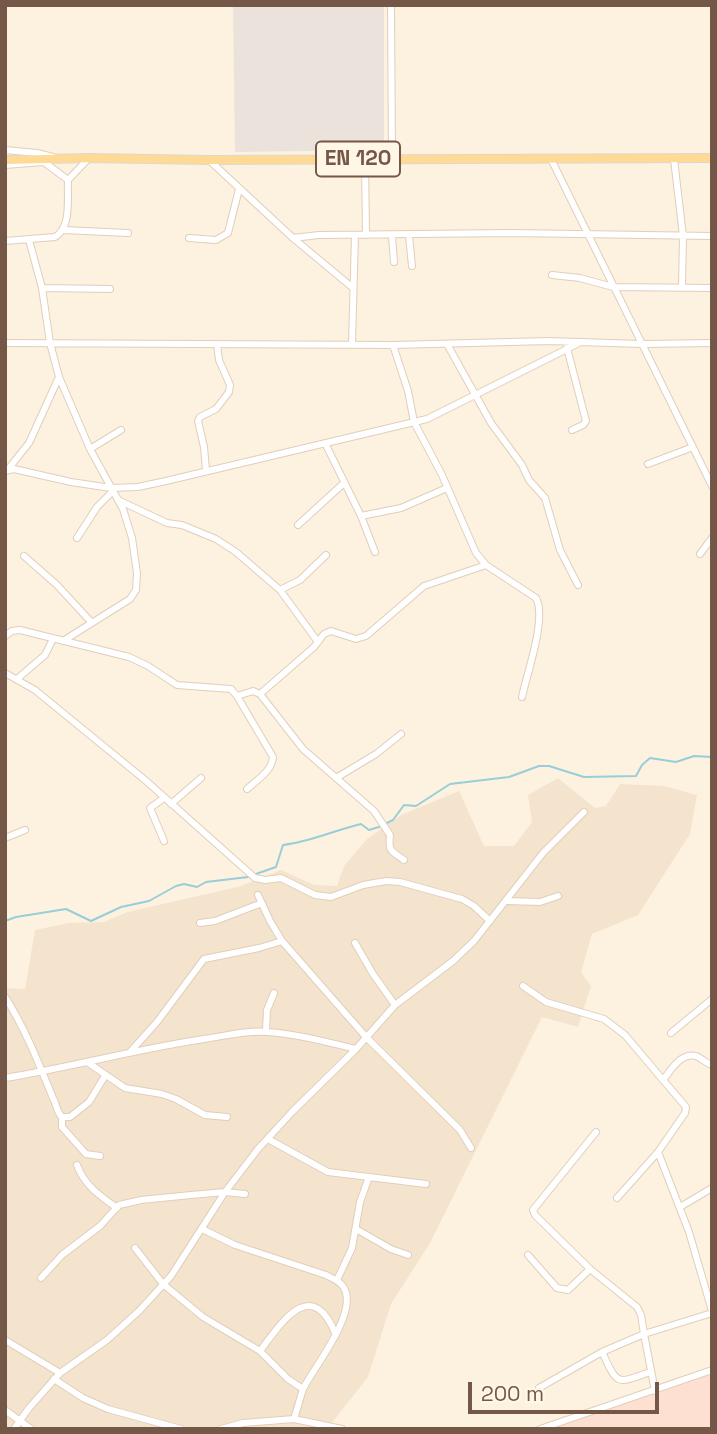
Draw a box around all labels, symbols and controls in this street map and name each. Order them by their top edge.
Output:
road number: EN 120 [316,142,400,176]
scale bar [472,1368,663,1412]
text: 200 m [481,1380,544,1407]

